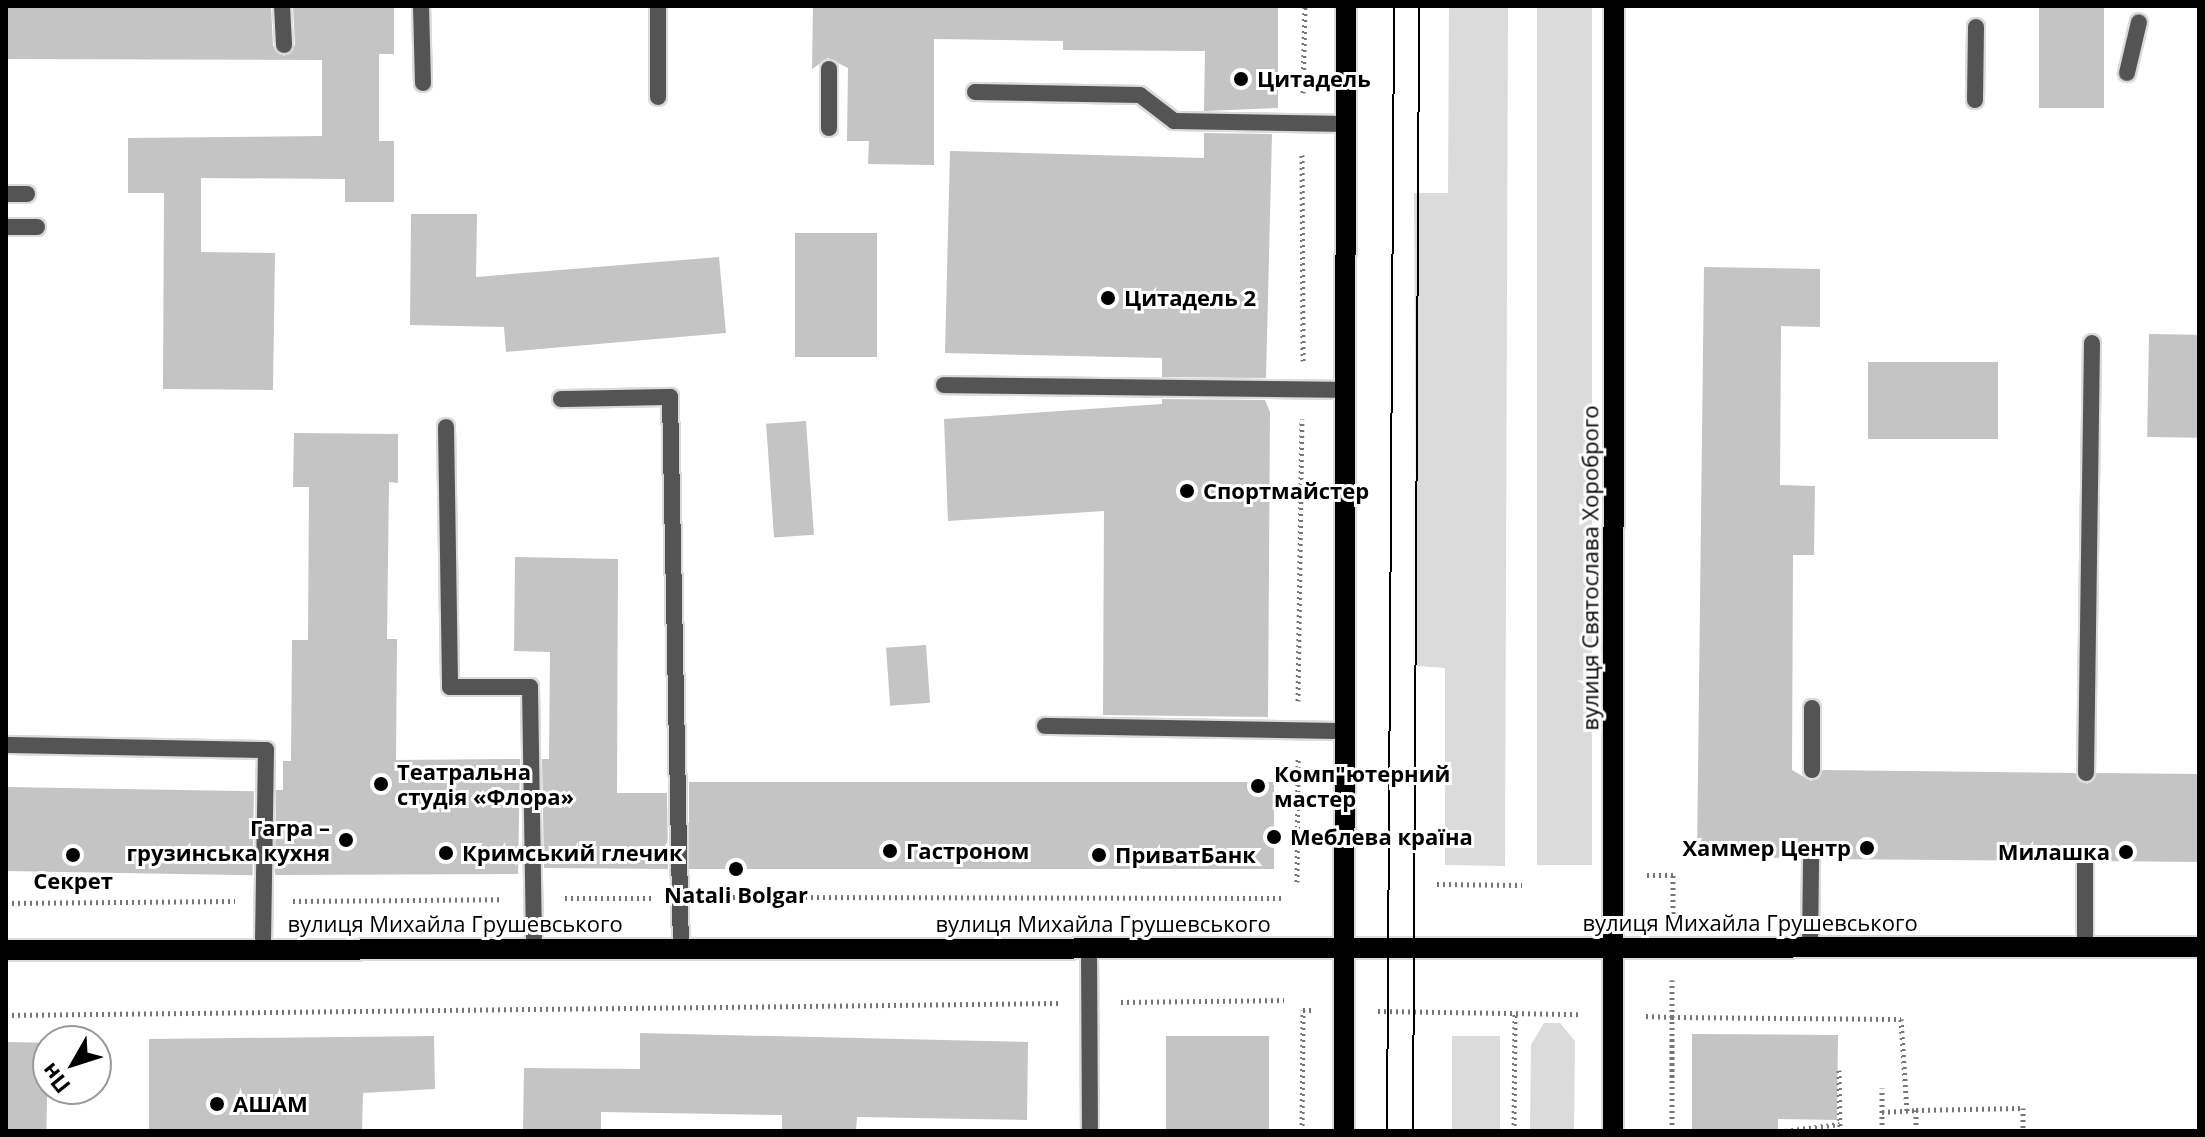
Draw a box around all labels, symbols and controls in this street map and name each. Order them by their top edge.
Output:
place label: Цитадель [1257,66,1371,92]
marker: Цитадель [1232,70,1250,88]
place label: Цитадель 2 [1124,285,1256,311]
marker: Цитадель 2 [1099,289,1117,307]
street label: вулиця Святослава Хороброго [1577,405,1603,731]
place label: Спортмайстер [1203,478,1369,504]
marker: Спортмайстер [1178,482,1196,500]
place label: Театральна студія «Флора» [397,758,574,810]
place label: Комп"ютерний мастер [1274,760,1450,812]
marker: Театральна студія «Флора» [372,775,390,793]
marker: Комп"ютерний мастер [1249,777,1267,795]
place label: Гагра – грузинська кухня [127,814,330,866]
place label: Меблева країна [1290,824,1473,850]
marker: Меблева країна [1265,828,1283,846]
marker: Гагра – грузинська кухня [337,831,355,849]
place label: Хаммер Центр [1682,835,1851,861]
place label: Гастроном [906,838,1029,864]
marker: Хаммер Центр [1858,839,1876,857]
place label: Милашка [1998,839,2110,865]
place label: Кримський глечик [462,840,683,866]
marker: Гастроном [881,842,899,860]
place label: ПриватБанк [1115,842,1256,868]
marker: Милашка [2117,843,2135,861]
marker: Кримський глечик [437,844,455,862]
marker: Секрет [64,846,82,864]
marker: ПриватБанк [1090,846,1108,864]
marker: Natali Bolgar [727,860,745,878]
place label: Секрет [33,868,113,894]
place label: Natali Bolgar [664,882,808,908]
street label: вулиця Михайла Грушевського [1582,910,1918,936]
street label: вулиця Михайла Грушевського [287,911,623,937]
street label: вулиця Михайла Грушевського [935,911,1271,937]
north arrow [32,1025,112,1105]
text: Пн [34,1057,76,1100]
place label: АШАМ [233,1091,308,1117]
marker: АШАМ [208,1095,226,1113]

